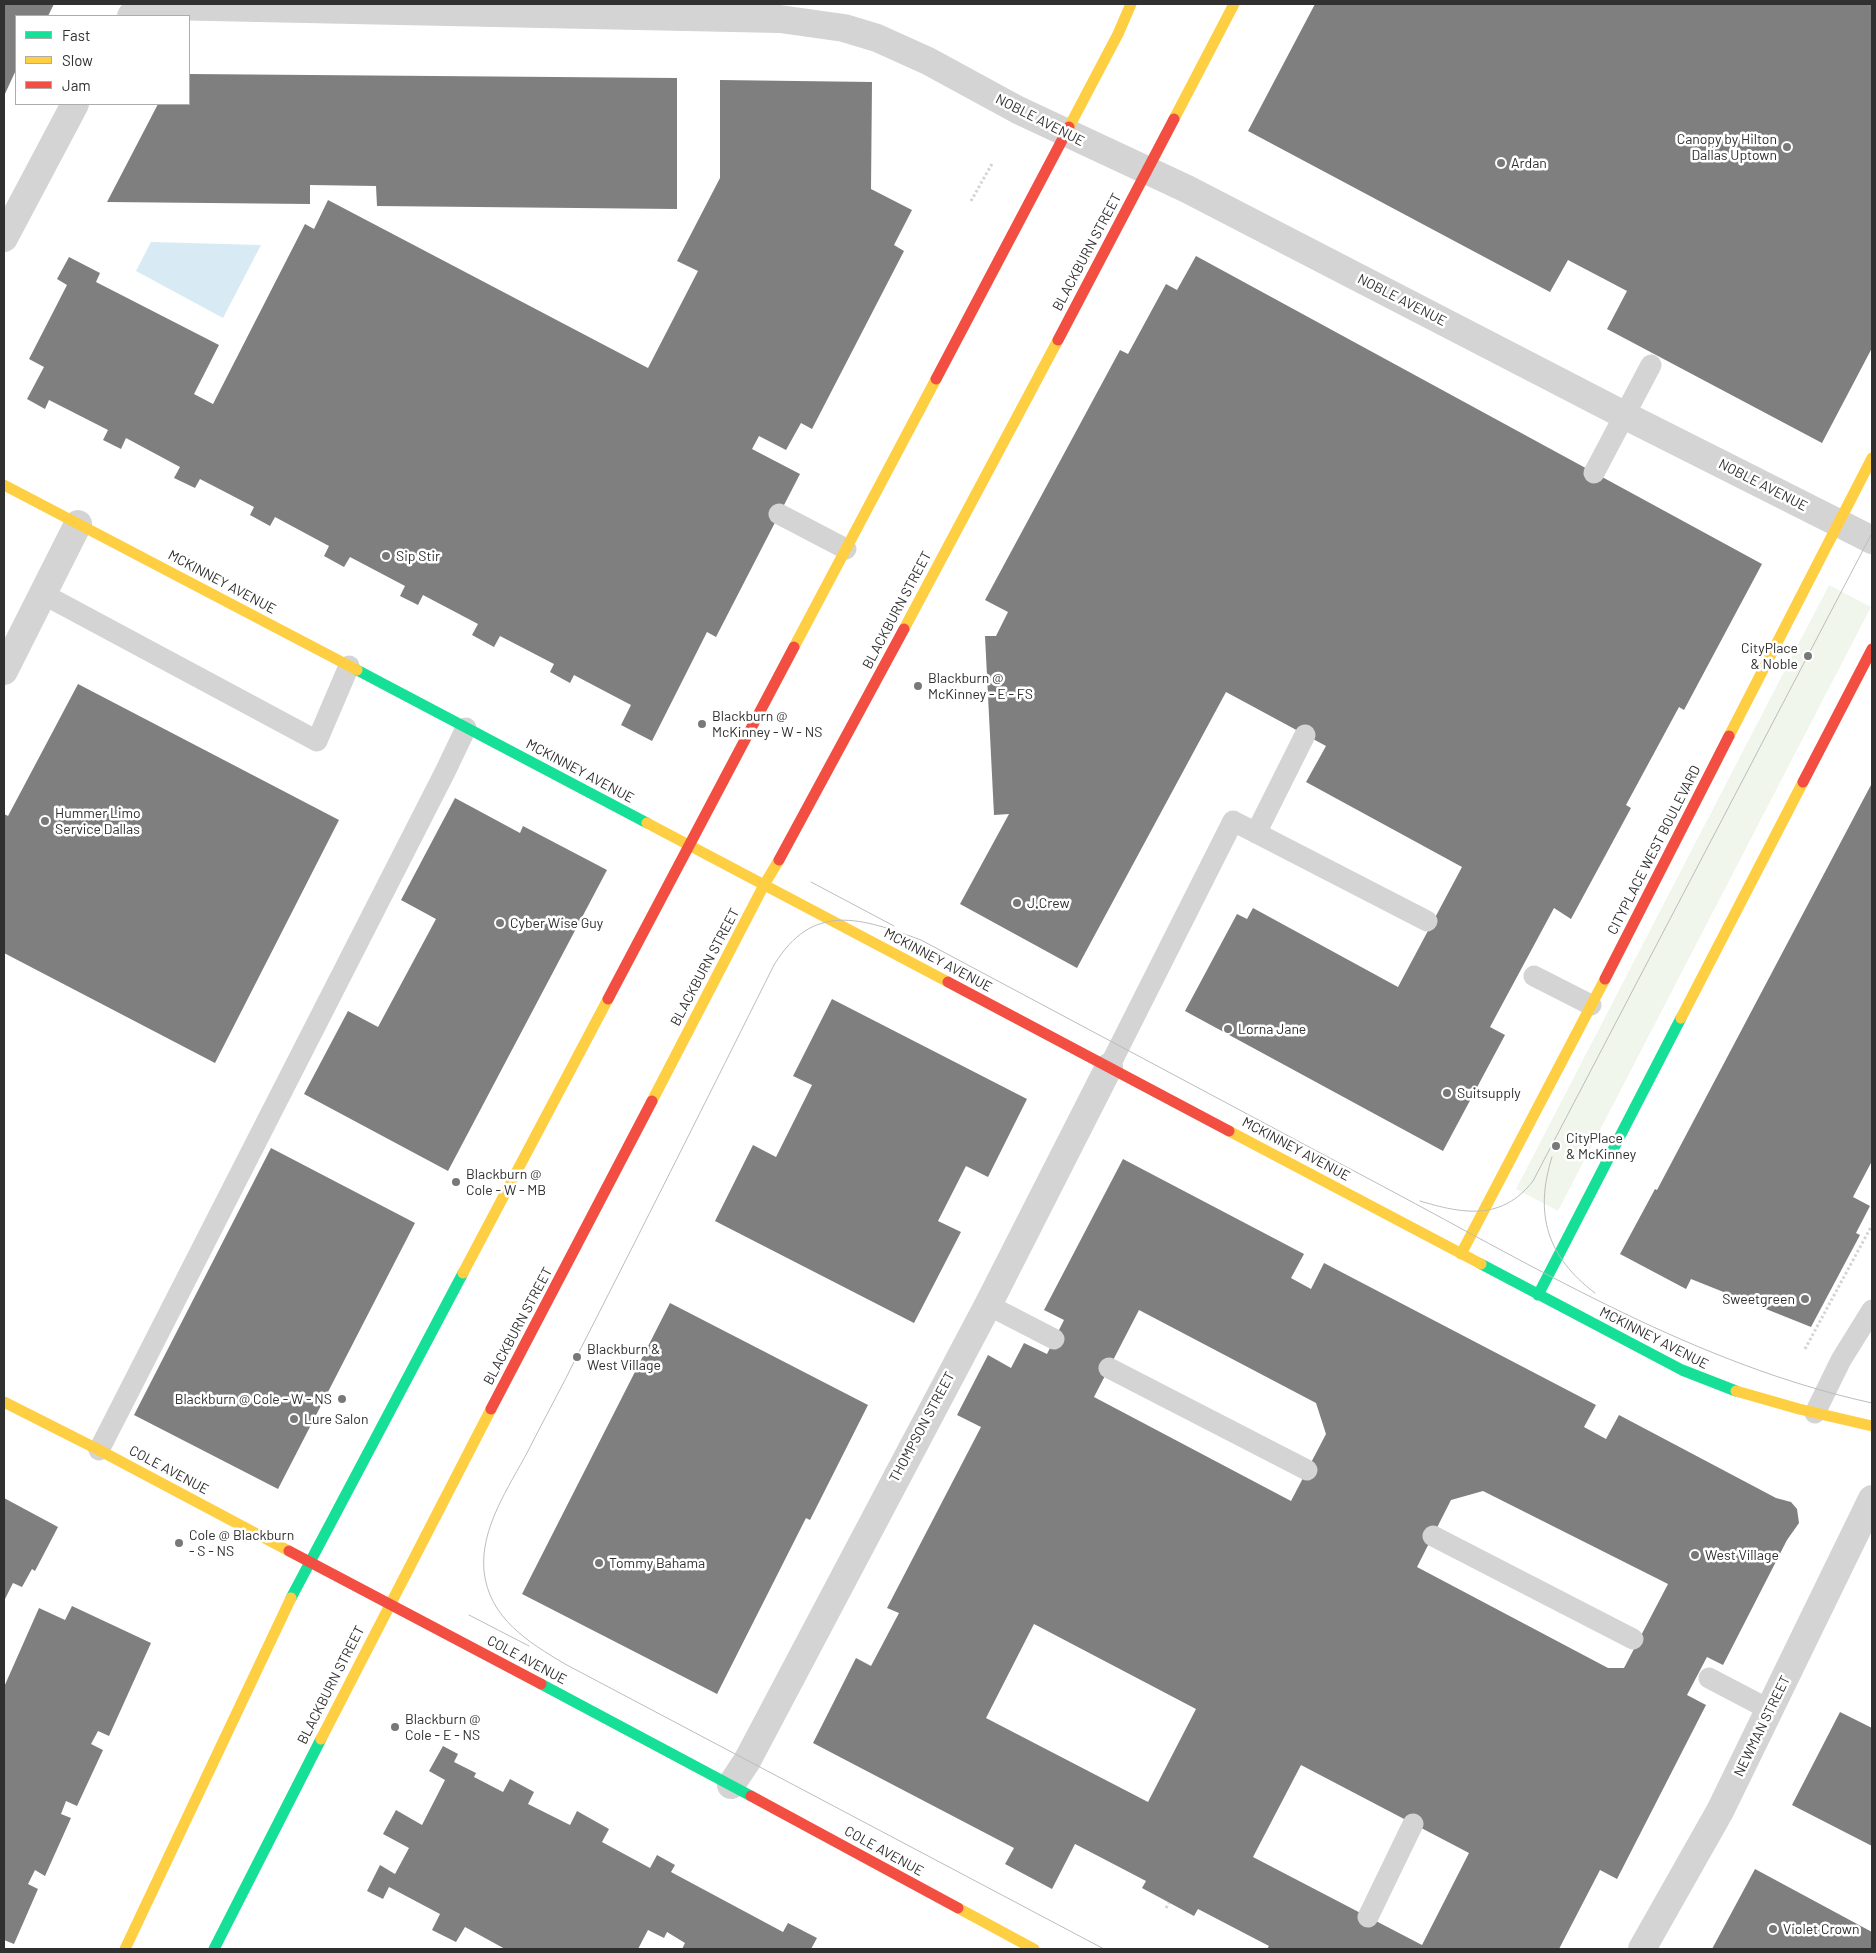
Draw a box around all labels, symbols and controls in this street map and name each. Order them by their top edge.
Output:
legend [15,15,190,105]
text: Fast [62,26,90,44]
text: Slow [62,51,93,69]
text: Jam [62,76,91,94]
street label: NOBLE AVENUE [993,90,1087,150]
place label: Canopy by Hilton Dallas Uptown [1677,131,1777,164]
marker: Canopy by Hilton Dallas Uptown [1781,141,1793,153]
place label: Ardan [1511,155,1547,171]
marker: Ardan [1495,157,1507,169]
street label: BLACKBURN STREET [1049,190,1125,314]
street label: NOBLE AVENUE [1355,270,1449,330]
street label: NOBLE AVENUE [1716,455,1810,515]
street label: MCKINNEY AVENUE [165,546,279,618]
place label: Sip Stir [396,548,440,564]
street label: BLACKBURN STREET [859,548,935,672]
marker: Sip Stir [380,550,392,562]
place label: CityPlace & Noble [1741,640,1798,672]
marker: CityPlace & Noble [1802,650,1814,662]
place label: Blackburn @ McKinney - E - FS [928,670,1033,702]
marker: Blackburn @ McKinney - E - FS [912,680,924,692]
place label: Blackburn @ McKinney - W - NS [712,708,822,740]
marker: Blackburn @ McKinney - W - NS [696,718,708,730]
street label: MCKINNEY AVENUE [523,735,637,807]
street label: CITYPLACE WEST BOULEVARD [1604,763,1704,937]
place label: Hummer Limo Service Dallas [55,805,141,838]
marker: Hummer Limo Service Dallas [39,815,51,827]
place label: J.Crew [1027,895,1070,911]
marker: J.Crew [1011,897,1023,909]
street label: BLACKBURN STREET [667,905,743,1029]
place label: Cyber Wise Guy [510,915,603,931]
marker: Cyber Wise Guy [494,917,506,929]
street label: MCKINNEY AVENUE [881,924,995,996]
place label: Lorna Jane [1238,1021,1306,1037]
marker: Lorna Jane [1222,1023,1234,1035]
place label: Suitsupply [1457,1085,1521,1101]
marker: Suitsupply [1441,1087,1453,1099]
street label: MCKINNEY AVENUE [1239,1113,1353,1185]
place label: CityPlace & McKinney [1566,1130,1636,1162]
marker: CityPlace & McKinney [1550,1140,1562,1152]
place label: Blackburn @ Cole - W - MB [466,1166,546,1198]
marker: Blackburn @ Cole - W - MB [450,1176,462,1188]
street label: BLACKBURN STREET [480,1264,556,1388]
place label: Sweetgreen [1722,1291,1795,1307]
marker: Sweetgreen [1799,1293,1811,1305]
street label: MCKINNEY AVENUE [1597,1303,1711,1373]
place label: Blackburn & West Village [587,1341,661,1374]
marker: Blackburn & West Village [571,1351,583,1363]
street label: THOMPSON STREET [886,1369,958,1485]
place label: Blackburn @ Cole - W - NS [175,1391,332,1407]
marker: Blackburn @ Cole - W - NS [336,1393,348,1405]
place label: Lure Salon [304,1411,368,1427]
marker: Lure Salon [288,1413,300,1425]
street label: COLE AVENUE [126,1442,212,1498]
place label: Cole @ Blackburn - S - NS [189,1527,294,1560]
marker: Cole @ Blackburn - S - NS [173,1537,185,1549]
place label: West Village [1705,1547,1779,1563]
marker: West Village [1689,1549,1701,1561]
place label: Tommy Bahama [609,1555,705,1571]
marker: Tommy Bahama [593,1557,605,1569]
street label: BLACKBURN STREET [294,1623,368,1747]
street label: COLE AVENUE [484,1632,570,1688]
street label: NEWMAN STREET [1730,1673,1794,1779]
place label: Blackburn @ Cole - E - NS [405,1711,481,1744]
marker: Blackburn @ Cole - E - NS [389,1721,401,1733]
street label: COLE AVENUE [842,1822,926,1880]
place label: Violet Crown [1783,1921,1859,1937]
marker: Violet Crown [1767,1923,1779,1935]

